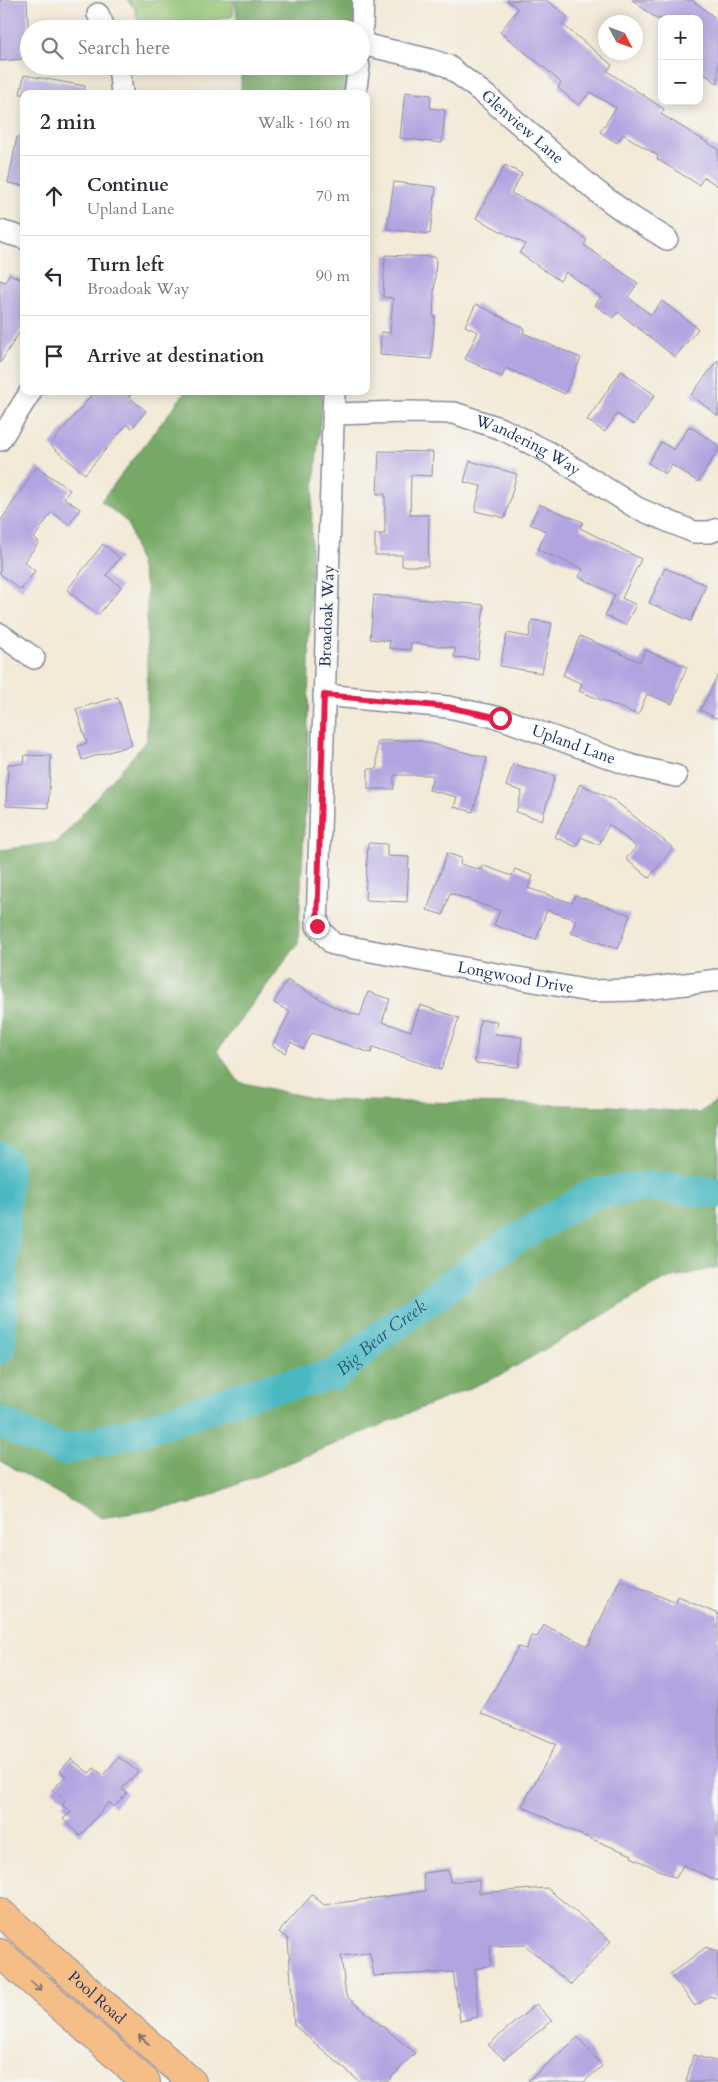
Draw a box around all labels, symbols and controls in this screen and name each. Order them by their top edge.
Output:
north arrow [598,15,643,60]
map controls [658,15,703,105]
button: + [658,15,703,60]
search box [20,20,370,75]
icon: search [38,34,66,62]
text: Search here [78,35,170,61]
button: − [658,60,703,105]
street label: Glenview Lane [476,85,568,169]
text: 2 min [40,108,96,137]
text: Walk · 160 m [258,112,350,134]
text: Continue [87,172,169,198]
icon: ahead [40,182,68,210]
text: 70 m [316,185,350,207]
text: Upland Lane [87,198,174,220]
text: Turn left [87,252,164,278]
icon: left [40,262,68,290]
text: 90 m [316,265,350,287]
text: Broadoak Way [87,278,189,300]
icon: arrive [40,342,68,370]
text: Arrive at destination [87,343,264,369]
street label: Wandering Way [472,410,585,481]
street label: Broadoak Way [314,564,340,667]
route start [489,707,512,730]
street label: Upland Lane [529,719,618,770]
route end [306,915,329,938]
street label: Longwood Drive [456,956,576,999]
water label: Big Bear Creek [331,1294,431,1381]
street label: Pool Road [63,1966,131,2029]
one-way arrow [30,1980,43,1992]
one-way arrow [138,2034,151,2046]

